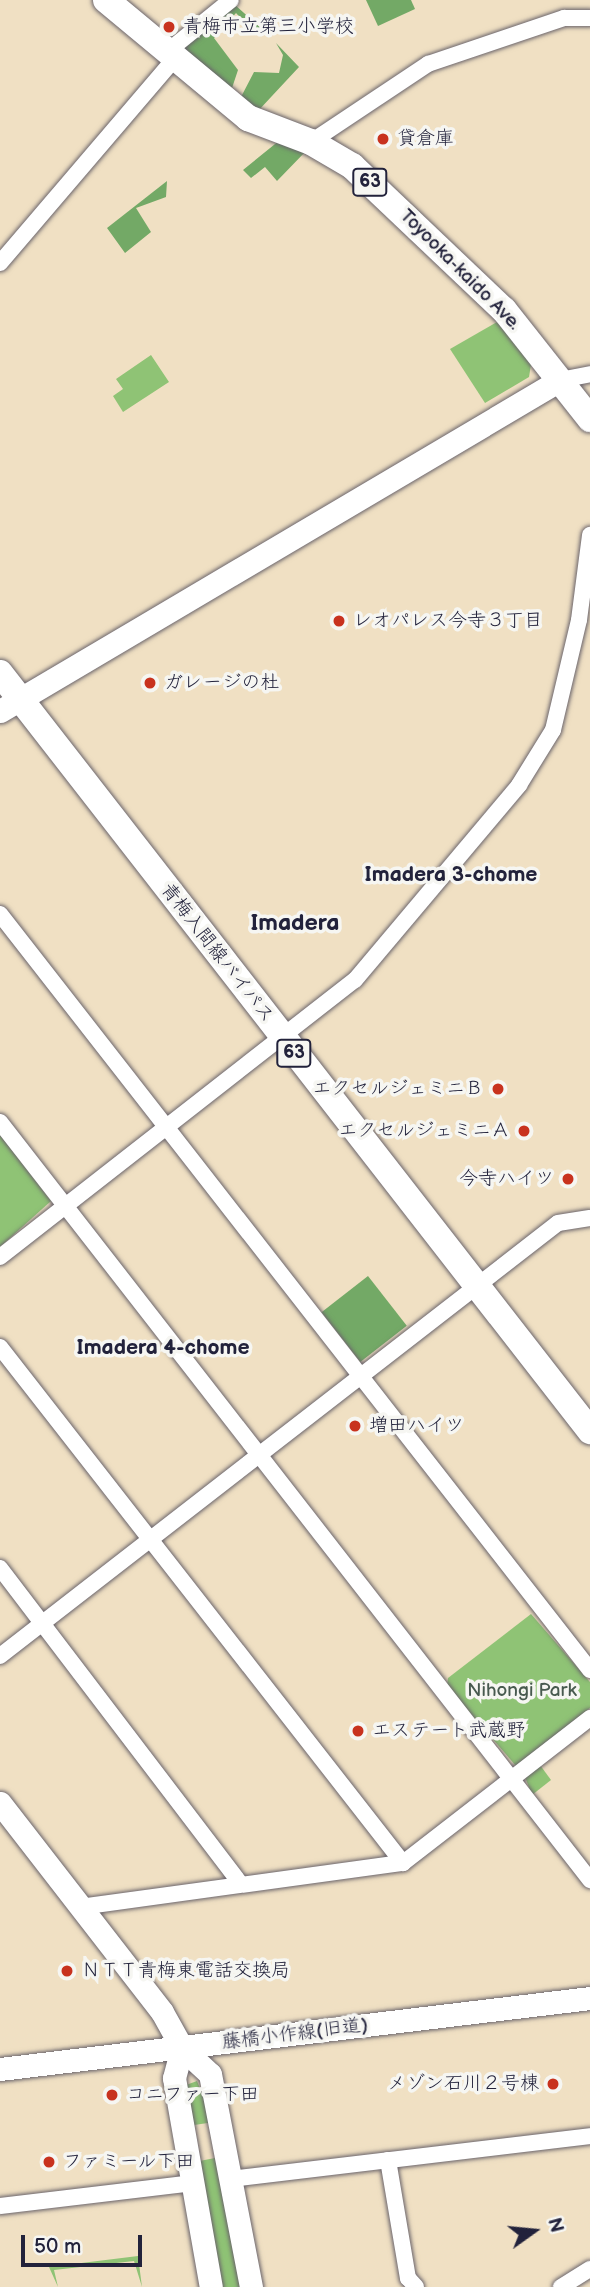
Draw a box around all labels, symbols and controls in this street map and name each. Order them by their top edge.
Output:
place label: 青梅市立第三小学校 [183,16,354,38]
marker: 青梅市立第三小学校 [161,19,177,35]
place label: 貸倉庫 [397,128,454,150]
marker: 貸倉庫 [375,131,391,147]
road number: 63 [351,168,389,196]
street label: Toyooka-kaido Ave. [395,205,525,335]
place label: レオパレス今寺３丁目 [353,610,543,632]
marker: レオパレス今寺３丁目 [331,613,347,629]
place label: ガレージの杜 [164,672,279,694]
marker: ガレージの杜 [142,675,158,691]
district label: Imadera 3-chome [365,862,537,888]
street label: 青梅入間線バイパス [155,879,279,1027]
district label: Imadera [250,909,340,937]
road number: 63 [275,1038,313,1068]
place label: エクセルジェミニＢ [313,1078,484,1100]
marker: エクセルジェミニＢ [490,1081,506,1097]
place label: エクセルジェミニＡ [339,1120,510,1142]
marker: エクセルジェミニＡ [516,1123,532,1139]
place label: 今寺ハイツ [459,1168,554,1190]
marker: 今寺ハイツ [560,1171,576,1187]
district label: Imadera 4-chome [77,1335,249,1361]
place label: 増田ハイツ [369,1415,464,1437]
marker: 増田ハイツ [347,1418,363,1434]
park label: Nihongi Park [467,1680,577,1702]
place label: エステート武蔵野 [372,1720,524,1742]
marker: エステート武蔵野 [350,1723,366,1739]
place label: ＮＴＴ青梅東電話交換局 [81,1960,290,1982]
marker: ＮＴＴ青梅東電話交換局 [59,1963,75,1979]
street label: 藤橋小作線(旧道) [221,2014,369,2054]
place label: メゾン石川２号棟 [387,2073,539,2095]
marker: メゾン石川２号棟 [545,2076,561,2092]
place label: コニファー下田 [126,2084,259,2106]
marker: コニファー下田 [104,2087,120,2103]
place label: ファミール下田 [63,2151,196,2173]
marker: ファミール下田 [41,2154,57,2170]
north arrow [499,2196,569,2266]
text: N [542,2216,568,2235]
scale bar [24,2220,145,2264]
text: 50 m [34,2234,81,2259]

